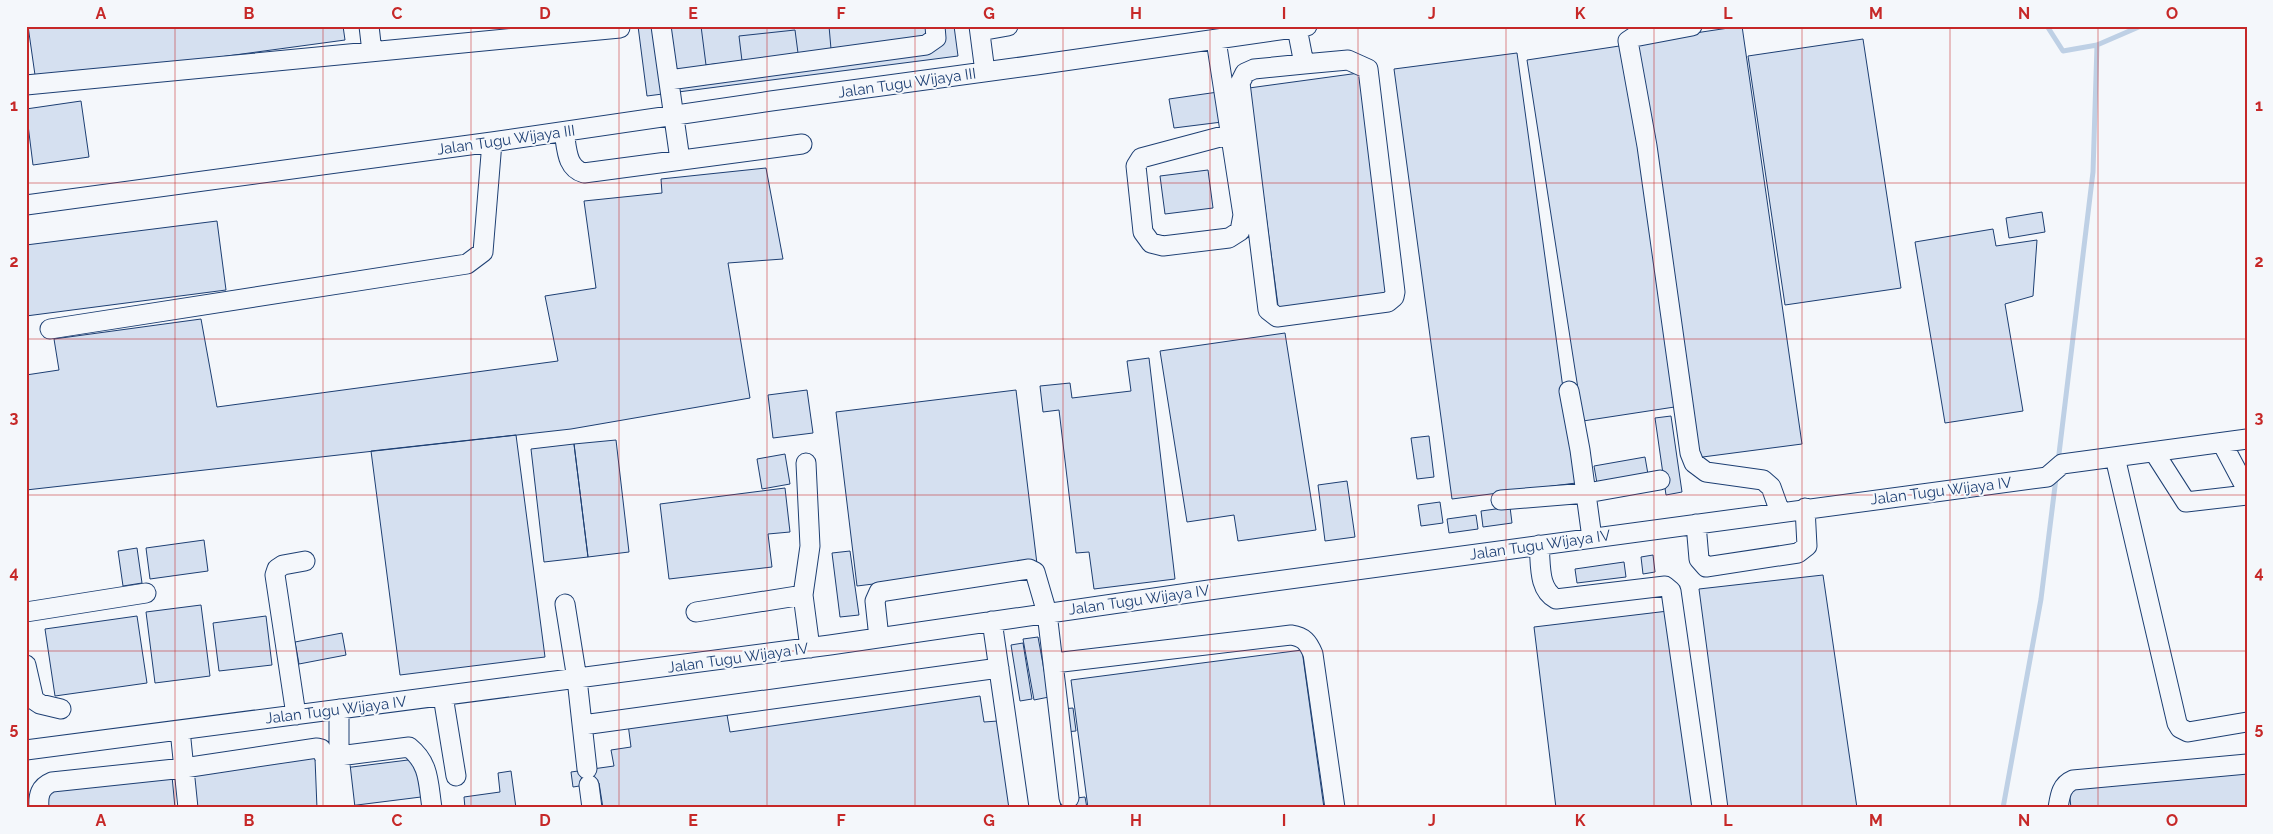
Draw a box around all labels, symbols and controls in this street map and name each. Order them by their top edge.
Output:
text: A [96,4,107,23]
text: B [244,4,255,23]
text: C [392,4,403,23]
text: D [539,4,551,23]
text: E [688,4,698,23]
text: F [836,4,846,23]
text: G [983,4,995,23]
text: H [1130,4,1142,23]
text: I [1282,4,1286,23]
text: J [1428,4,1436,23]
text: K [1575,4,1586,23]
text: L [1723,4,1733,23]
text: M [1869,4,1883,23]
text: N [2018,4,2030,23]
text: O [2166,4,2178,23]
street label: Jalan Tugu Wijaya III [837,64,977,102]
text: 1 [10,96,18,115]
text: 1 [2255,96,2263,115]
street label: Jalan Tugu Wijaya III [436,121,576,159]
text: 2 [9,252,19,271]
text: 2 [2254,252,2264,271]
text: 3 [10,408,19,427]
text: 3 [2255,408,2264,427]
street label: Jalan Tugu Wijaya IV [1869,473,2013,509]
street label: Jalan Tugu Wijaya IV [1468,526,1612,564]
text: 4 [9,563,19,582]
text: 4 [2254,563,2264,582]
street label: Jalan Tugu Wijaya IV [1067,581,1211,619]
street label: Jalan Tugu Wijaya IV [666,639,810,677]
street label: Jalan Tugu Wijaya IV [264,692,408,728]
text: 5 [10,719,19,738]
text: 5 [2255,719,2264,738]
text: A [96,811,107,830]
text: B [244,811,255,830]
text: C [392,811,403,830]
text: D [539,811,551,830]
text: E [688,811,698,830]
text: F [836,811,846,830]
text: G [983,811,995,830]
text: H [1130,811,1142,830]
text: I [1282,811,1286,830]
text: J [1428,811,1436,830]
text: K [1575,811,1586,830]
text: L [1723,811,1733,830]
text: M [1869,811,1883,830]
text: N [2018,811,2030,830]
text: O [2166,811,2178,830]

